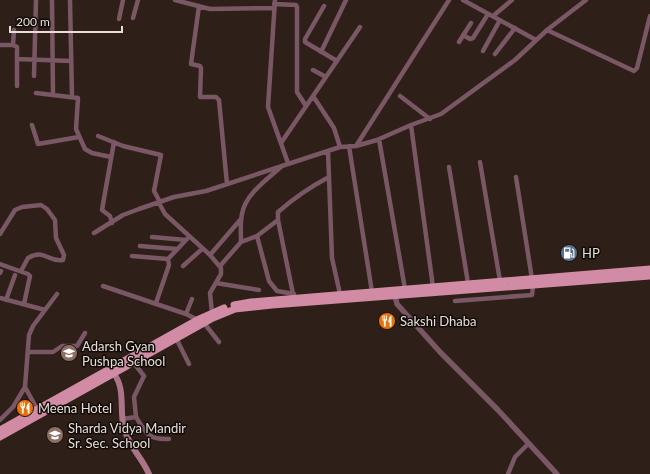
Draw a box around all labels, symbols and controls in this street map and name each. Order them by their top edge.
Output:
scale bar [10,8,122,34]
text: 200 m [16,14,50,29]
fuel station icon: HP [559,243,579,263]
place label: HP [582,245,600,261]
restaurant icon: Sakshi Dhaba [377,311,397,331]
place label: Sakshi Dhaba [400,313,477,329]
place label: Adarsh Gyan Pushpa School [82,338,165,369]
school or university icon: Adarsh Gyan Pushpa School [59,343,79,363]
restaurant icon: Meena Hotel [15,398,35,418]
place label: Meena Hotel [38,400,112,416]
place label: Sharda Vidya Mandir Sr. Sec. School [68,420,186,451]
school or university icon: Sharda Vidya Mandir Sr. Sec. School [45,425,65,445]

